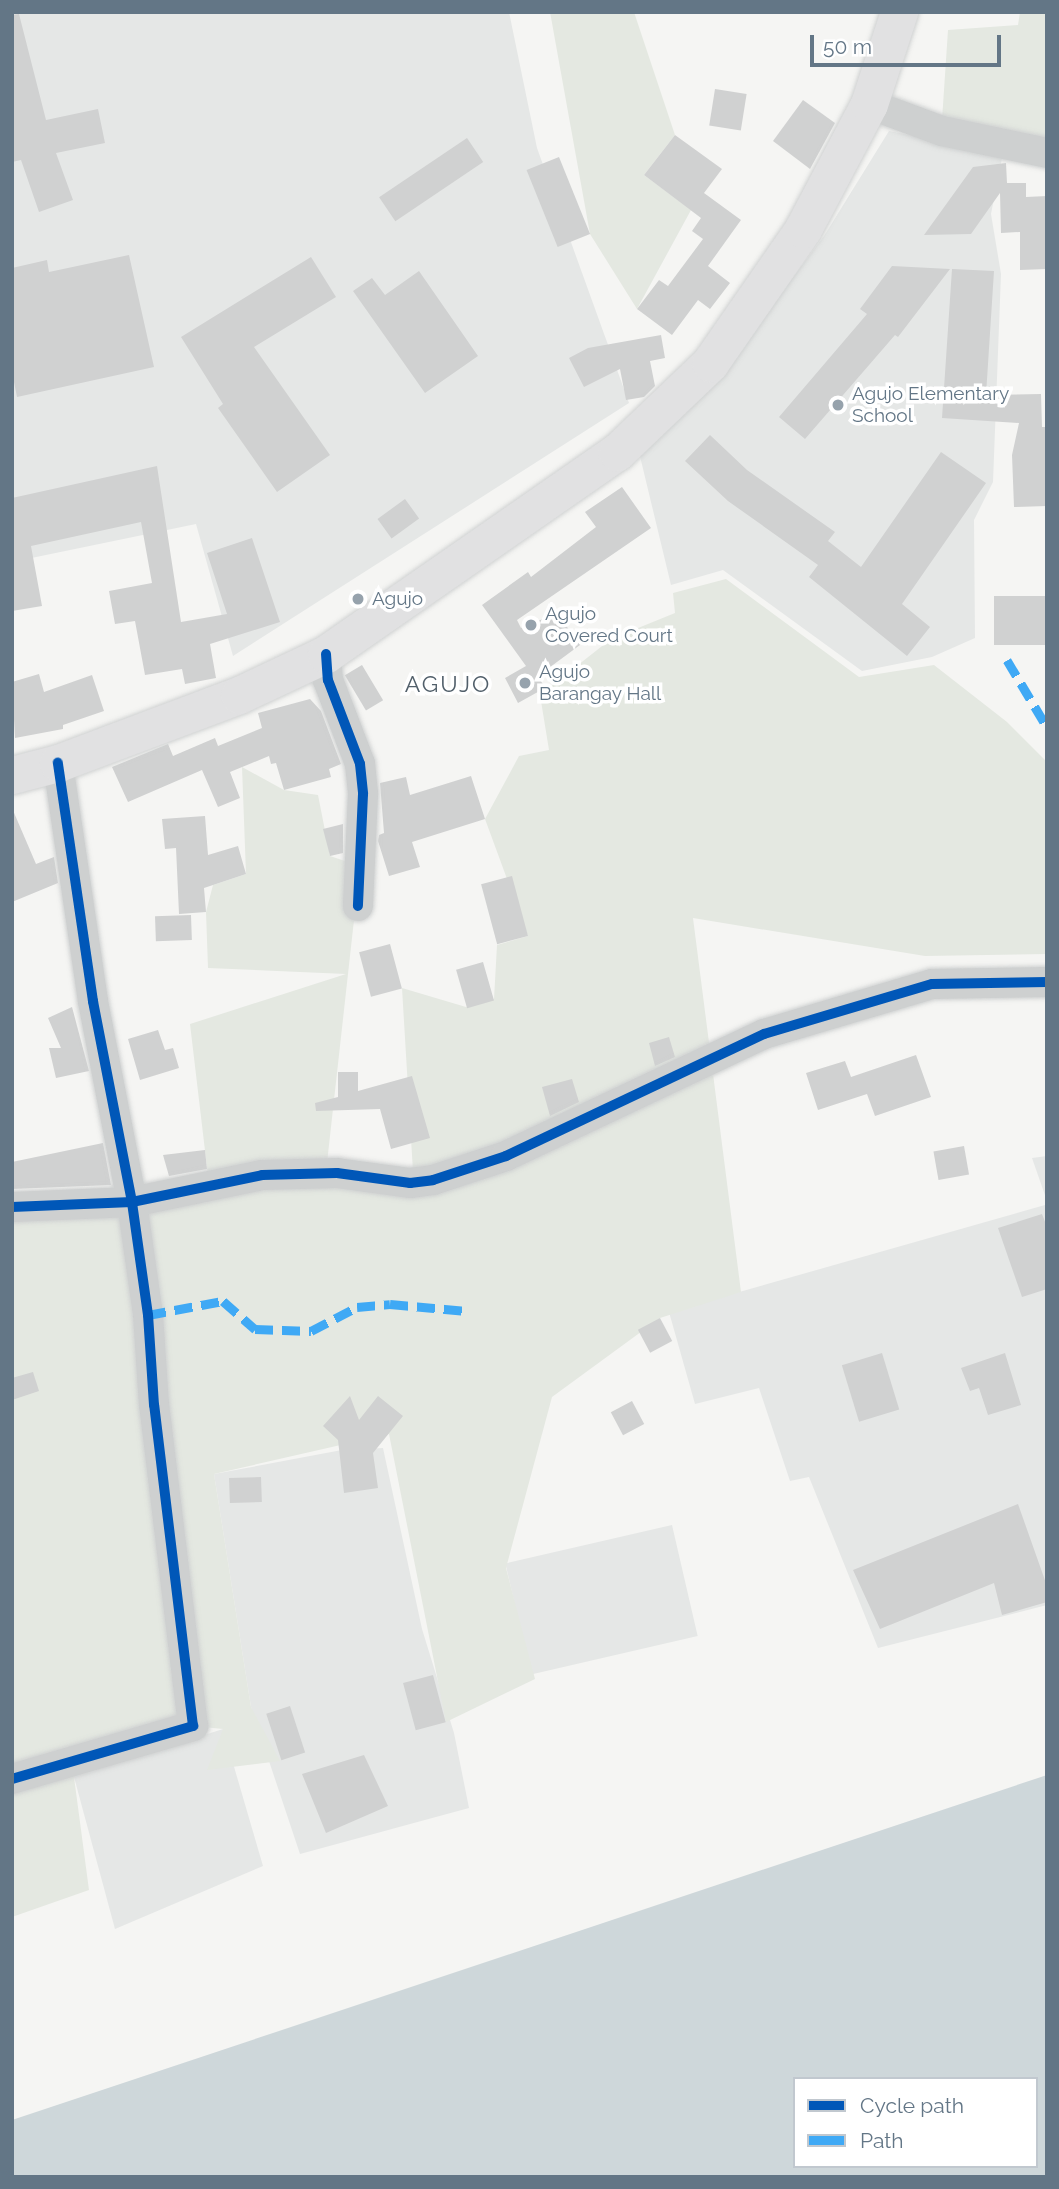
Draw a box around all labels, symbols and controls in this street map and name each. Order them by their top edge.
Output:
scale bar [814,21,1005,65]
text: 50 m [823,34,872,59]
place label: Agujo Elementary School [852,383,1009,427]
marker: Agujo Elementary School [830,397,846,413]
place label: Agujo [372,588,423,610]
marker: Agujo [350,591,366,607]
place label: Agujo Covered Court [545,603,673,647]
marker: Agujo Covered Court [523,617,539,633]
place label: Agujo Barangay Hall [539,661,662,705]
district label: AGUJO [405,670,491,698]
marker: Agujo Barangay Hall [517,675,533,691]
legend [793,2077,1038,2168]
text: Cycle path [860,2093,964,2118]
text: Path [860,2128,904,2153]

